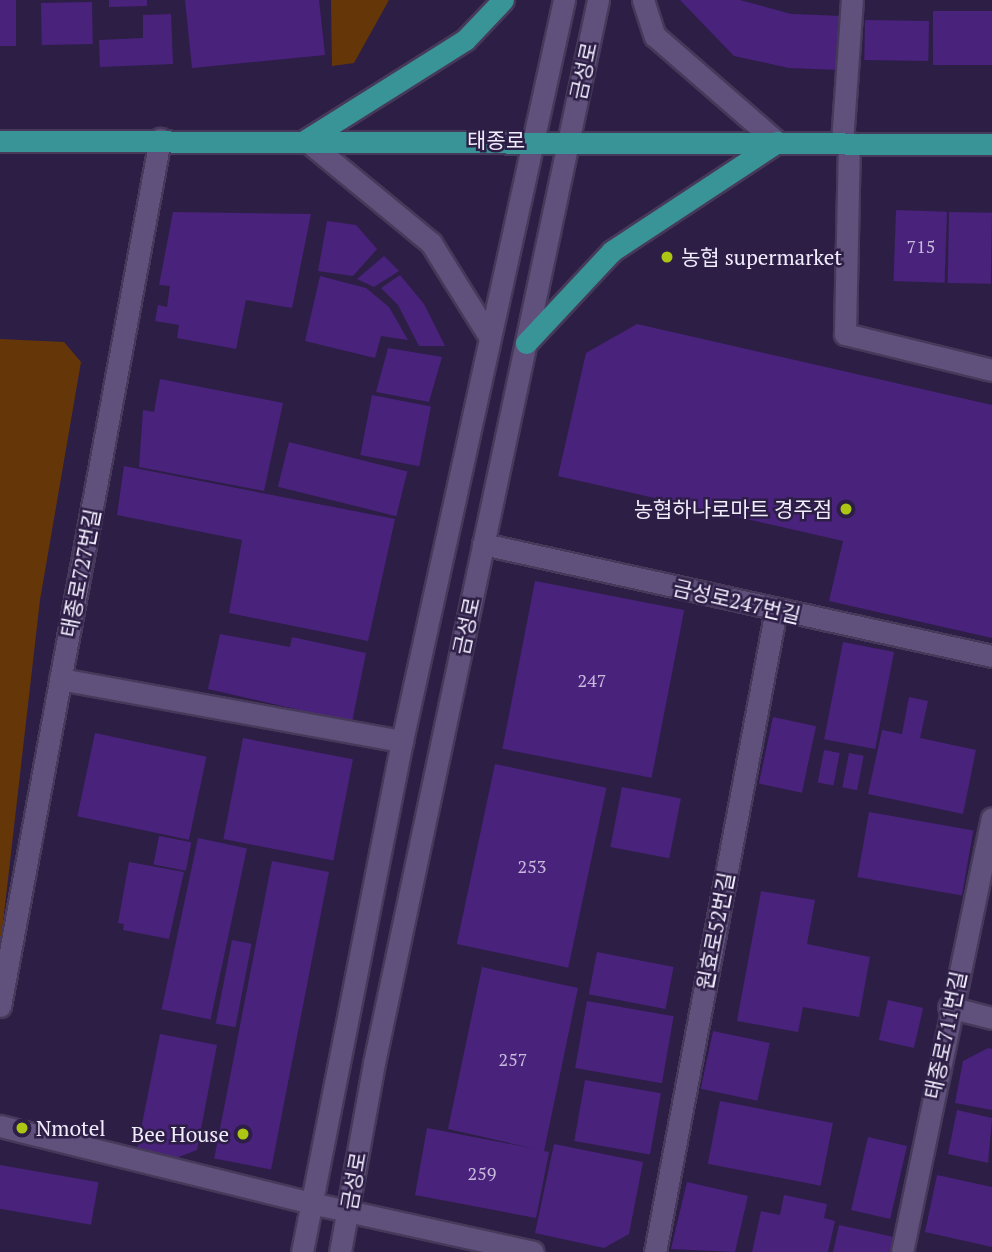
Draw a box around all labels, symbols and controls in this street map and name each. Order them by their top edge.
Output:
street label: 금성로 [565,40,601,102]
street label: 태종로 [467,127,525,153]
house number: 715 [907,235,935,257]
place label: 농협 supermarket [681,244,842,270]
marker: 농협 supermarket [659,249,675,265]
place label: 농협하나로마트 경주점 [634,496,832,522]
marker: 농협하나로마트 경주점 [838,501,854,517]
street label: 태종로727번길 [55,507,105,639]
street label: 금성로247번길 [671,574,803,628]
street label: 금성로 [448,595,484,657]
house number: 247 [578,669,606,691]
house number: 253 [518,855,546,877]
street label: 원효로52번길 [691,870,739,992]
street label: 태종로711번길 [919,969,971,1101]
house number: 257 [499,1048,527,1070]
place label: Nmotel [36,1115,106,1141]
marker: Nmotel [14,1120,30,1136]
place label: Bee House [131,1121,229,1147]
marker: Bee House [235,1126,251,1142]
street label: 금성로 [336,1150,370,1212]
house number: 259 [468,1162,496,1184]

